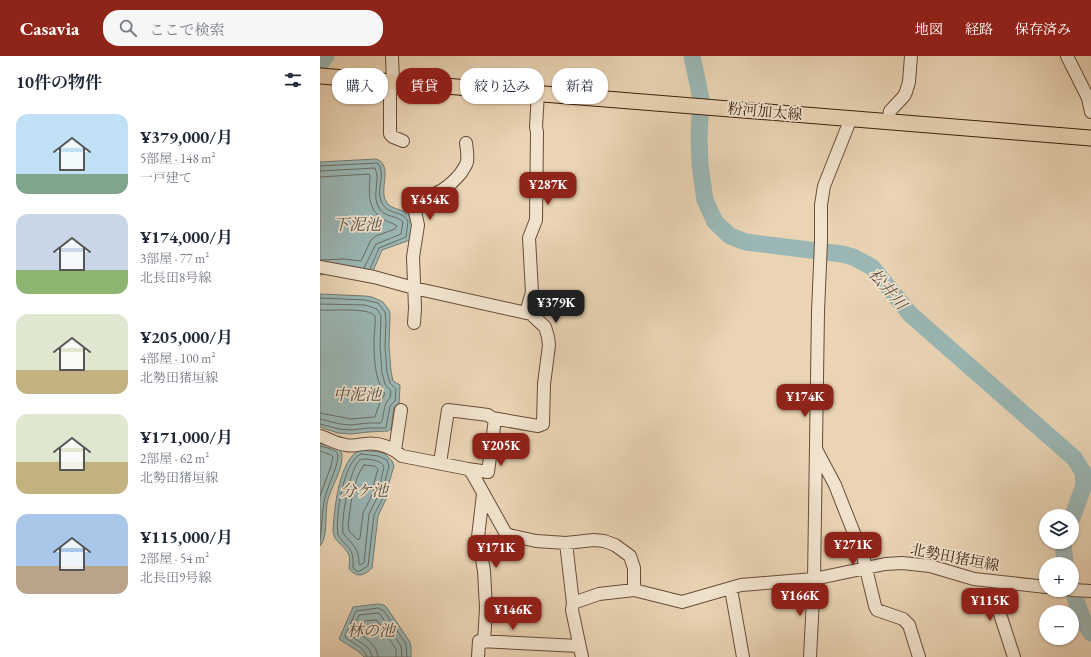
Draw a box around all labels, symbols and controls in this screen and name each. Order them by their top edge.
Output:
search box [103,10,383,46]
text: Casavia [20,16,79,41]
icon: search [117,17,139,39]
text: ここで検索 [149,20,224,39]
text: 地図 [915,20,943,38]
text: 経路 [965,20,993,38]
text: 保存済み [1015,20,1071,38]
chip: 購入 [332,68,388,104]
chip: 賃貸 [396,68,452,104]
chip: 絞り込み [460,68,544,104]
chip: 新着 [552,68,608,104]
icon: filters [282,69,304,91]
text: 10件の物件 [16,71,102,93]
street label: 粉河加太線 [727,98,803,124]
text: ¥379,000/月 [140,126,233,148]
icon: home [48,130,96,178]
text: 5部屋 · 148 m² [140,150,215,167]
text: 一戸建て [140,169,192,186]
pin: ¥287K [520,172,576,206]
text: ¥287K [528,176,568,193]
pin: ¥454K [402,187,458,221]
text: ¥454K [410,191,450,208]
water label: 下泥池 [333,214,383,235]
text: ¥174,000/月 [140,226,233,248]
icon: home [48,230,96,278]
text: 3部屋 · 77 m² [140,250,209,267]
water label: 松井川 [864,264,913,316]
text: 北長田8号線 [140,269,211,286]
pin: ¥379K [528,290,584,324]
text: ¥379K [536,294,576,311]
text: ¥205,000/月 [140,326,233,348]
icon: home [48,330,96,378]
text: 4部屋 · 100 m² [140,350,215,367]
text: 北勢田猪垣線 [140,369,218,386]
water label: 中泥池 [333,384,383,405]
pin: ¥174K [777,384,833,418]
text: ¥174K [785,388,825,405]
text: ¥171,000/月 [140,426,233,448]
icon: home [48,430,96,478]
pin: ¥205K [473,433,529,467]
text: ¥205K [481,437,521,454]
text: 2部屋 · 62 m² [140,450,209,467]
text: 北勢田猪垣線 [140,469,218,486]
water label: 分ケ池 [340,480,390,501]
map controls [1039,509,1079,645]
button: layers [1039,509,1079,549]
text: ¥115,000/月 [140,526,233,548]
icon: home [48,530,96,578]
pin: ¥271K [825,532,881,566]
pin: ¥171K [468,535,524,569]
text: ¥271K [833,536,873,553]
text: ¥171K [476,539,516,556]
street label: 北勢田猪垣線 [909,539,1001,575]
text: 2部屋 · 54 m² [140,550,209,567]
button: + [1039,557,1079,597]
text: 北長田9号線 [140,569,211,586]
pin: ¥166K [772,583,828,617]
text: ¥166K [780,587,820,604]
pin: ¥115K [962,588,1018,622]
text: ¥115K [970,592,1010,609]
pin: ¥146K [485,597,541,631]
text: ¥146K [493,601,533,618]
button: − [1039,605,1079,645]
water label: 林の池 [347,620,397,641]

